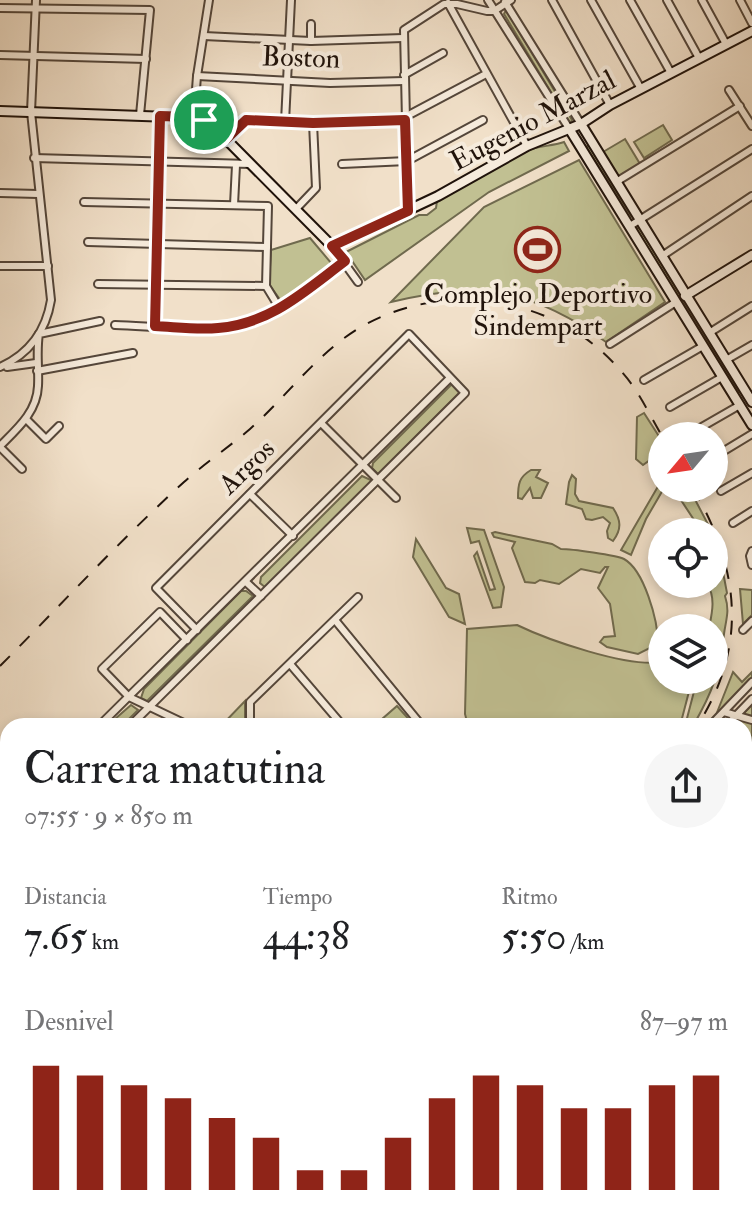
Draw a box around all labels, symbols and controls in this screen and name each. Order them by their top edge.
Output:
street label: Boston [261,39,341,77]
street label: Eugenio Marzal [444,63,622,179]
pin [170,86,238,154]
icon: arrive [182,98,226,142]
sports icon: Complejo Deportivo Sindempart [514,225,562,273]
place label: Complejo Deportivo Sindempart [424,277,652,344]
north arrow [648,422,728,502]
map controls [648,422,728,694]
street label: Argos [211,432,283,503]
button: locate [648,518,728,598]
button: layers [648,614,728,694]
text: Carrera matutina [24,742,325,797]
button: share [644,744,728,828]
text: 07:55 · 9 × 850 m [24,800,193,832]
text: Distancia [24,883,107,911]
text: Tiempo [263,883,332,911]
text: Ritmo [501,883,558,911]
text: 7.65 [24,911,87,962]
text: 44:38 [263,911,350,962]
text: 5:50 [501,911,567,962]
text: km [87,928,119,956]
text: /km [567,928,604,956]
text: Desnivel [24,1006,114,1038]
text: 87–97 m [640,1006,728,1038]

